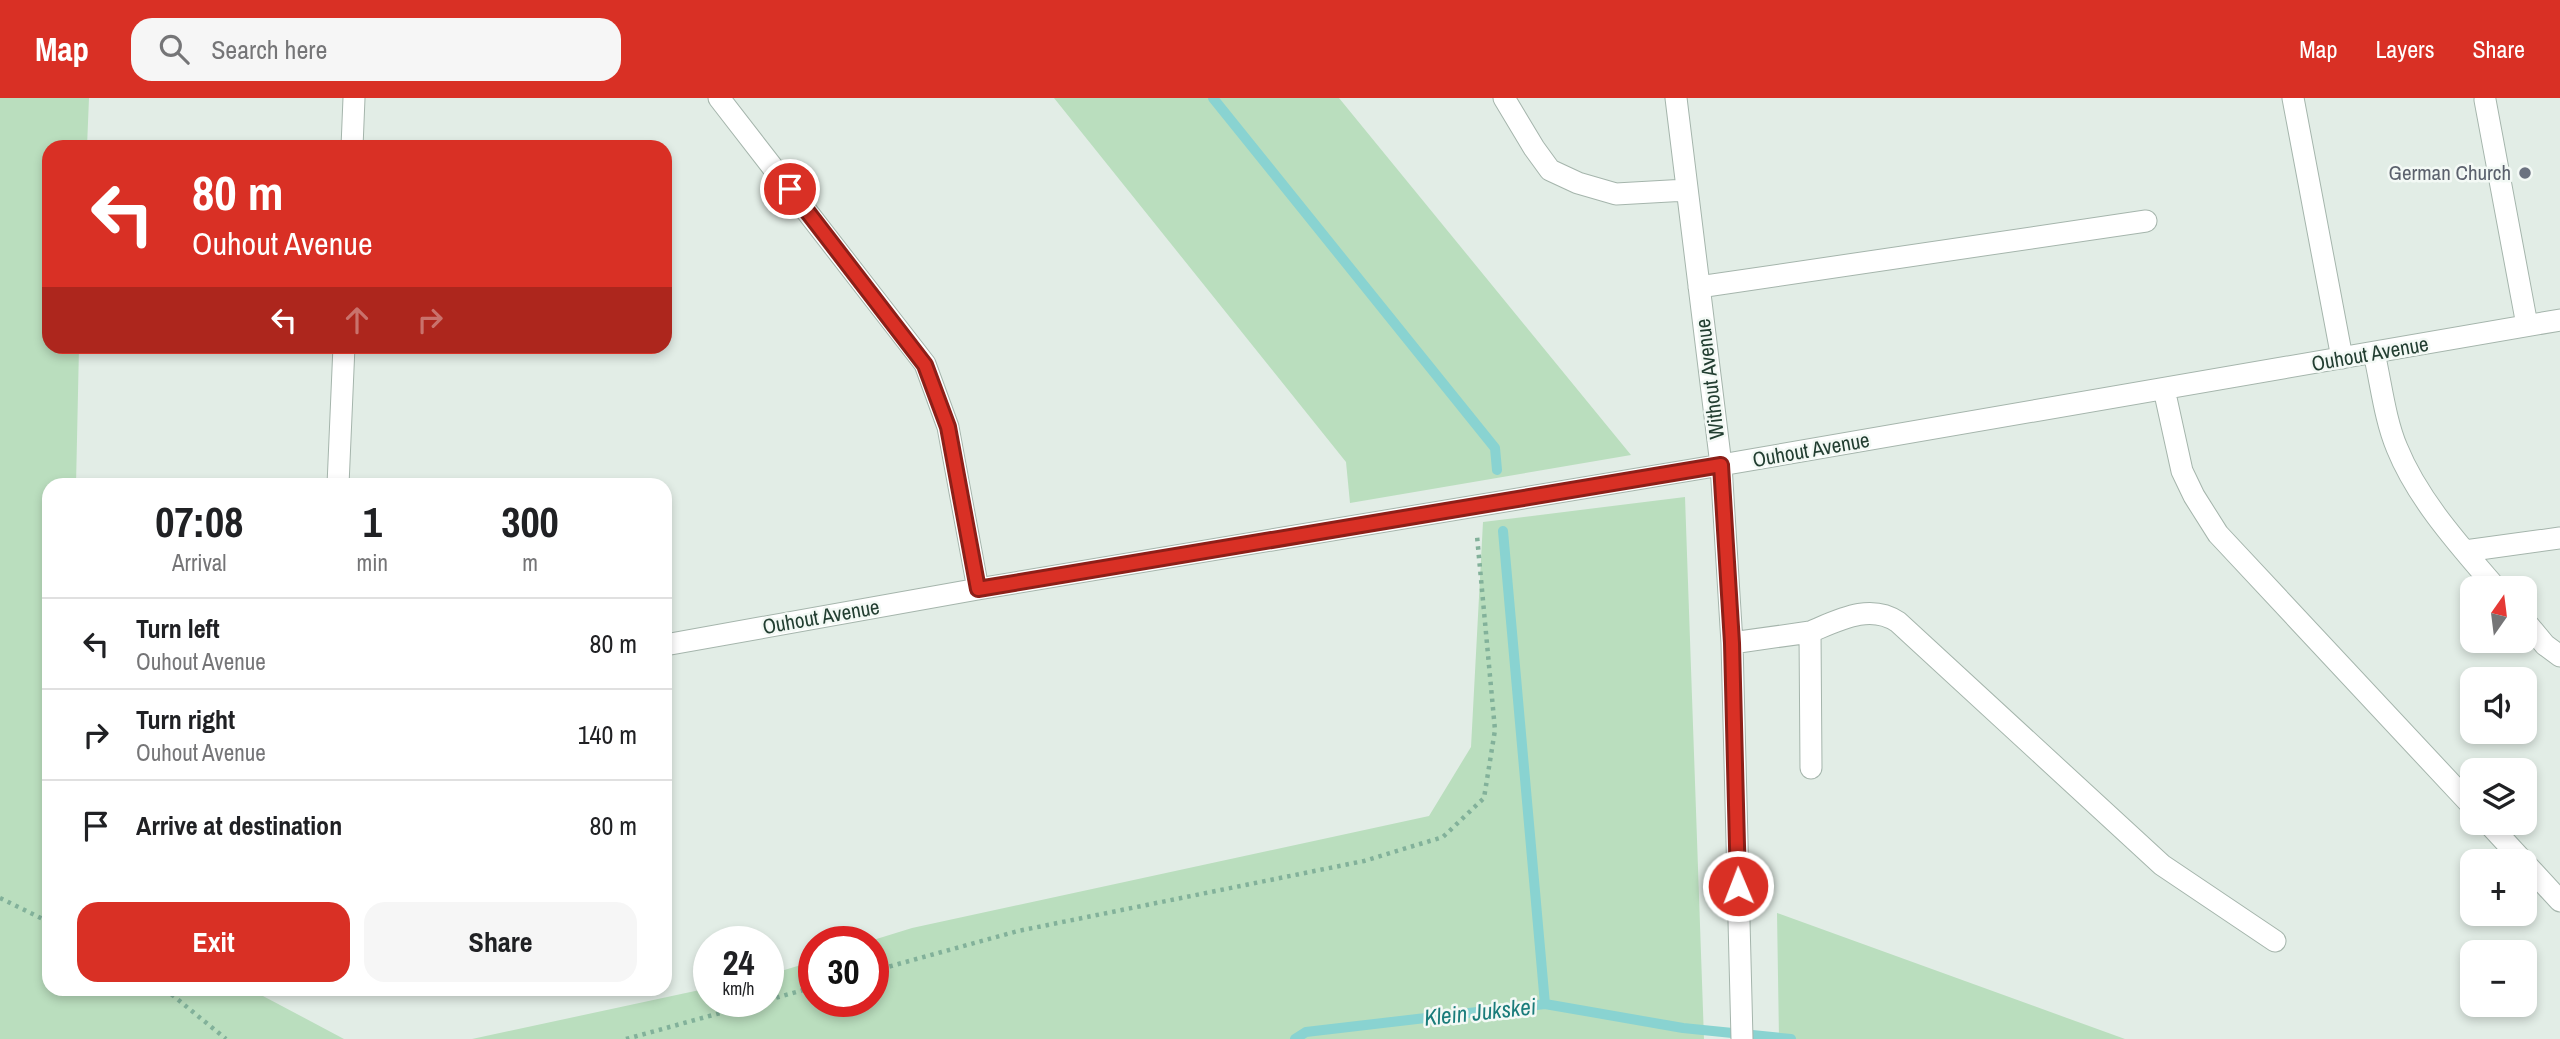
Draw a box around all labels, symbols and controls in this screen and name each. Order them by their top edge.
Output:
search box [131,18,621,81]
text: Map [35,27,89,71]
icon: search [155,30,193,68]
text: Search here [211,32,327,67]
text: Map [2299,33,2337,65]
text: Layers [2375,33,2434,65]
text: Share [2472,33,2525,65]
place label: German Church [2389,158,2511,187]
text: 80 m [192,159,284,225]
pin [760,159,820,219]
marker: German Church [2517,165,2533,181]
icon: left [77,168,168,259]
icon: arrive [771,170,809,208]
text: Ouhout Avenue [192,222,372,265]
icon: left [265,301,303,339]
icon: ahead [338,301,376,339]
icon: right [411,301,449,339]
street label: Without Avenue [1688,317,1731,441]
street label: Ouhout Avenue [2309,329,2431,378]
street label: Ouhout Avenue [1750,425,1872,474]
text: 07:08 [155,494,243,550]
text: 1 [363,494,382,550]
text: 300 [501,494,559,550]
text: Arrival [172,547,227,578]
text: min [357,547,388,578]
text: m [522,547,538,578]
north arrow [2460,576,2538,653]
map controls [2460,576,2537,1017]
street label: Ouhout Avenue [760,592,882,641]
text: Turn left [136,611,220,646]
icon: left [77,625,115,663]
text: 80 m [590,626,637,661]
text: Ouhout Avenue [136,646,266,677]
button: sound [2460,667,2537,744]
text: Turn right [136,702,235,737]
icon: right [77,716,115,754]
text: 140 m [578,717,637,752]
text: Ouhout Avenue [136,737,266,768]
button: layers [2460,758,2537,835]
icon: arrive [77,807,115,845]
text: Arrive at destination [136,808,342,843]
text: 80 m [590,808,637,843]
position arrow [1701,849,1775,923]
button: + [2460,849,2537,926]
button: Exit [77,902,350,982]
button: Share [364,902,637,982]
speed limit sign: 30 [798,926,889,1017]
text: 24 [723,939,754,986]
button: − [2460,940,2537,1017]
text: km/h [723,976,755,1001]
water label: Klein Jukskei [1423,990,1538,1033]

